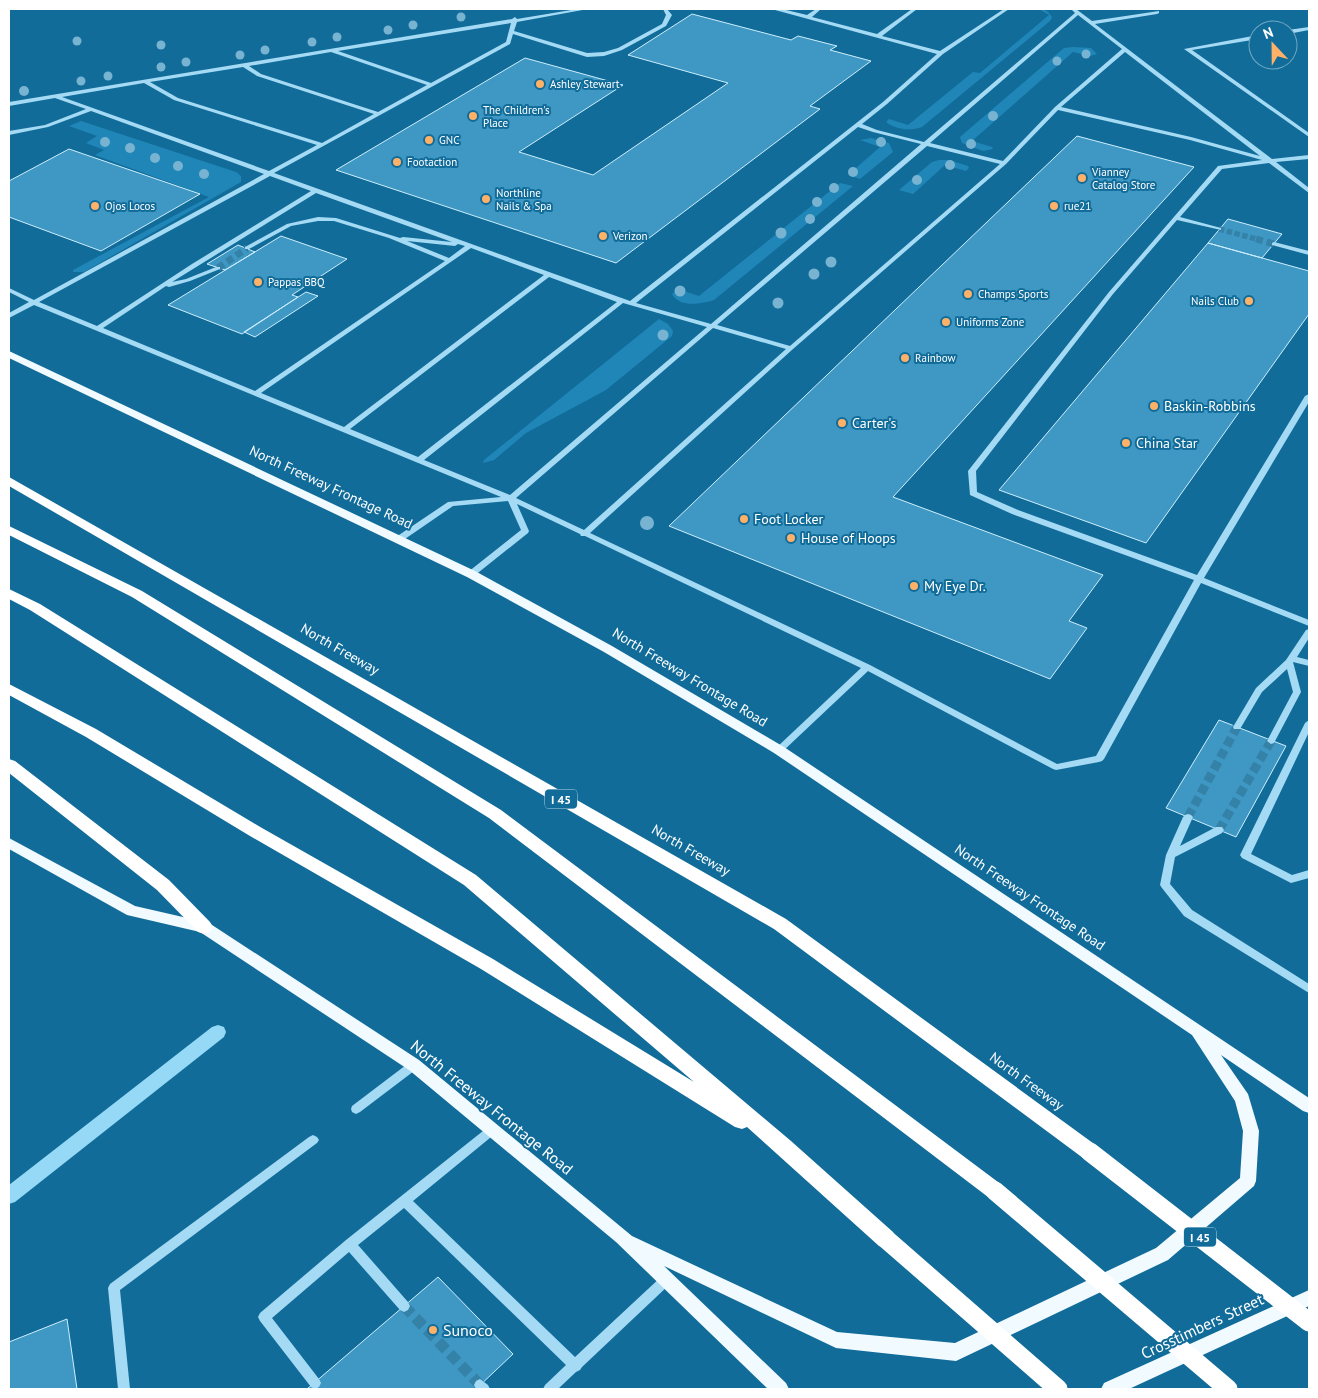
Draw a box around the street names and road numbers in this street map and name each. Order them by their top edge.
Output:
street label: North Freeway Frontage Road [247,441,415,533]
street label: North Freeway [297,619,383,679]
street label: North Freeway Frontage Road [609,623,771,731]
road number: I 45 [545,790,577,809]
street label: North Freeway [648,820,734,880]
street label: North Freeway Frontage Road [951,840,1109,954]
street label: North Freeway Frontage Road [407,1035,577,1179]
street label: North Freeway [986,1048,1068,1114]
road number: I 45 [1184,1228,1216,1246]
street label: Crosstimbers Street [1137,1289,1267,1363]

